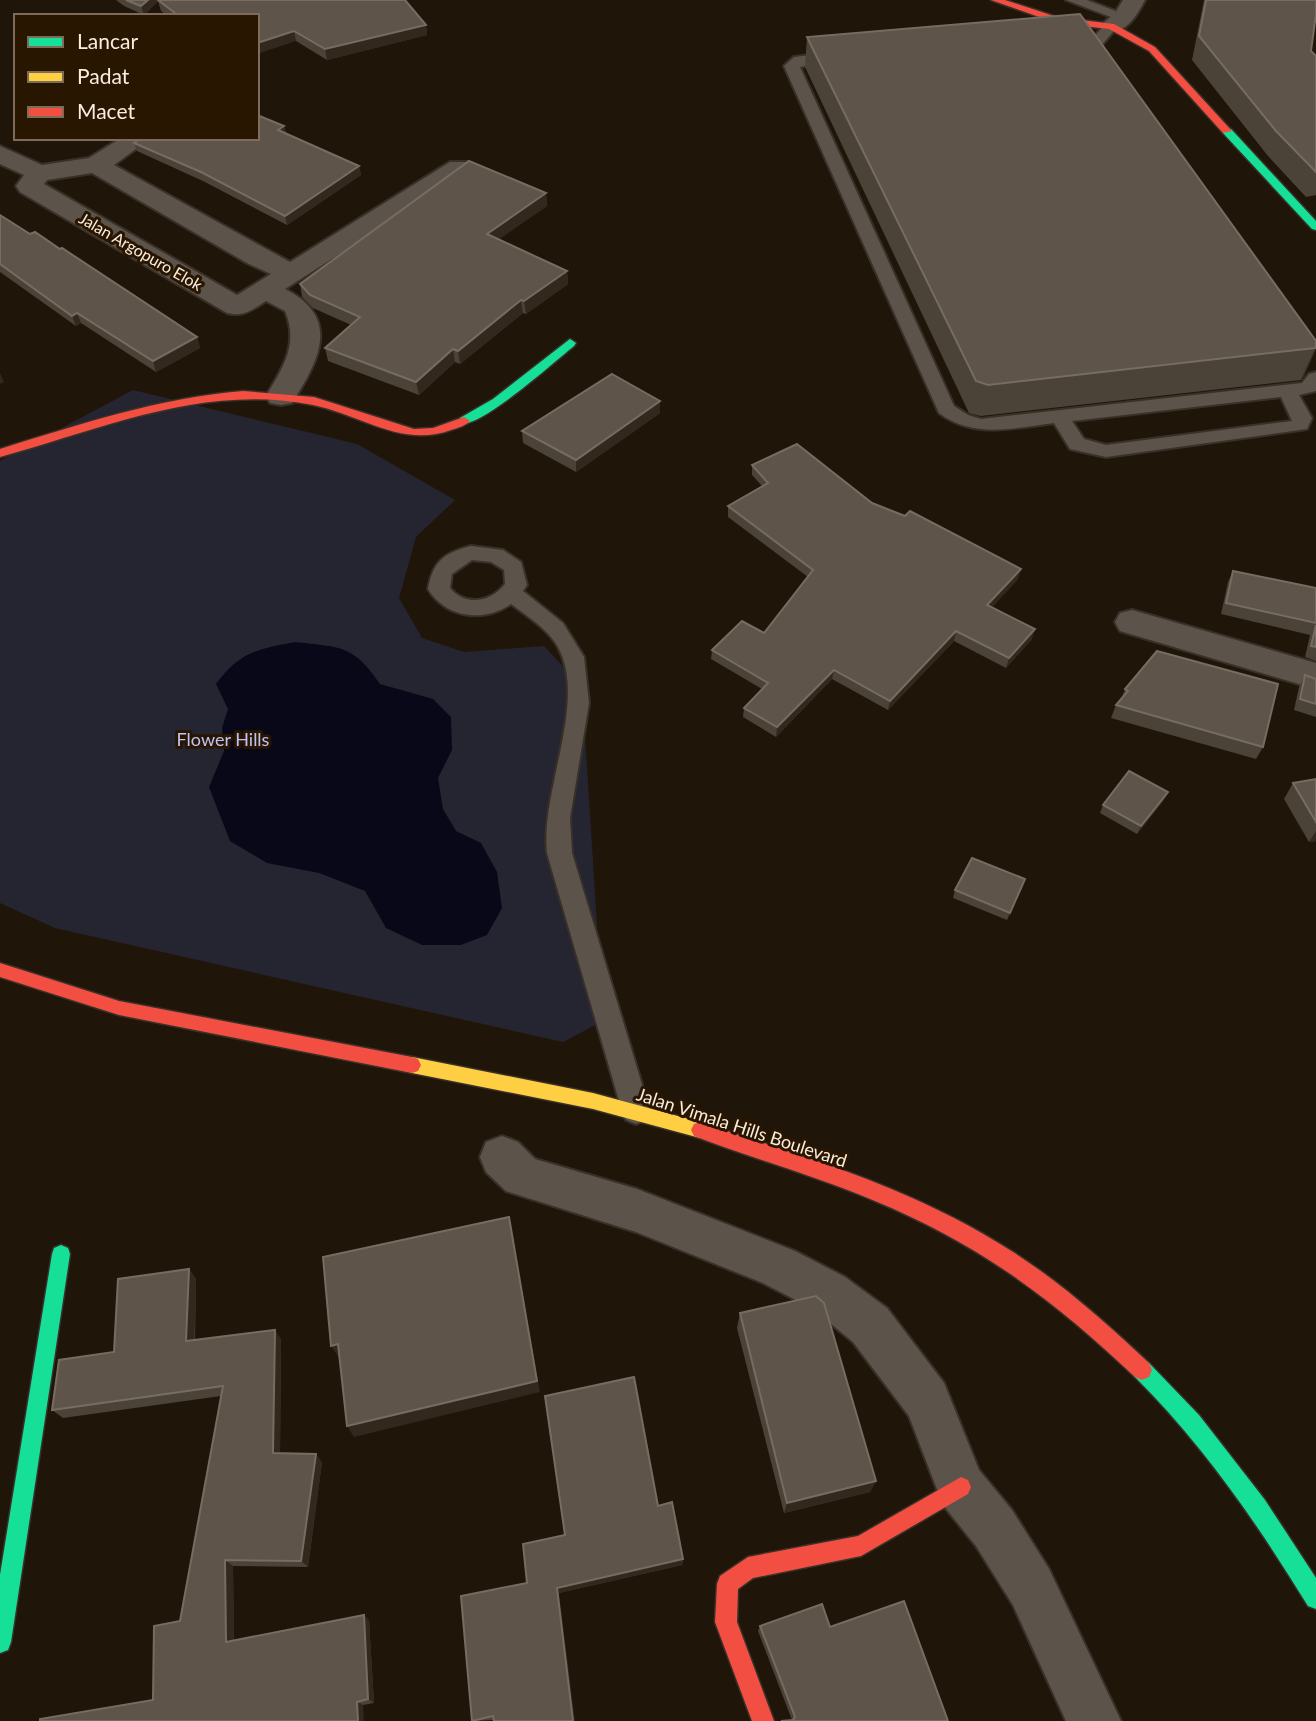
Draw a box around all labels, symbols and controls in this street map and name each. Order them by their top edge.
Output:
legend [14,14,259,140]
text: Lancar [77,28,138,53]
text: Padat [77,63,130,88]
text: Macet [77,98,135,123]
street label: Jalan Argopuro Elok [76,208,207,294]
park label: Flower Hills [177,728,270,750]
street label: Jalan Vimala Hills Boulevard [634,1083,850,1171]

